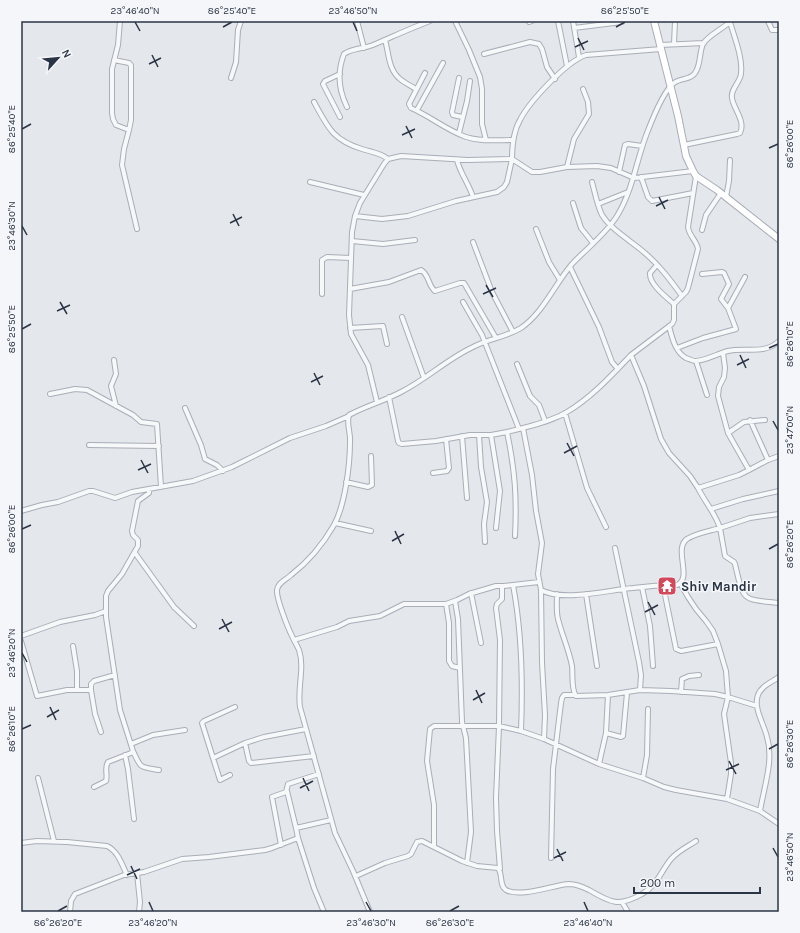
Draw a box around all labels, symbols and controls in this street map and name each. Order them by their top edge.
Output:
text: 23°46'40"N [110,5,160,17]
text: 86°25'40"E [208,5,256,17]
text: 23°46'50"N [328,5,378,17]
text: 86°25'50"E [601,5,649,17]
north arrow [38,38,78,78]
text: N [59,47,74,60]
text: 86°25'40"E [6,105,18,153]
text: 86°26'00"E [784,120,796,168]
text: 23°46'30"N [6,201,18,251]
text: 86°25'50"E [6,305,18,353]
text: 86°26'10"E [784,321,796,367]
text: 23°47'00"N [784,406,796,454]
text: 86°26'00"E [6,505,18,553]
text: 86°26'20"E [784,520,796,568]
temple icon: Shiv Mandir [656,575,678,597]
place label: Shiv Mandir [681,579,757,594]
text: 23°46'20"N [6,628,18,678]
text: 86°26'10"E [6,706,18,752]
text: 86°26'30"E [784,720,796,768]
text: 23°46'50"N [784,832,796,882]
scale bar [634,869,760,895]
text: 200 m [640,876,675,890]
text: 86°26'20"E [34,917,82,929]
text: 23°46'20"N [128,917,178,929]
text: 23°46'30"N [346,917,396,929]
text: 86°26'30"E [426,917,474,929]
text: 23°46'40"N [563,917,613,929]

